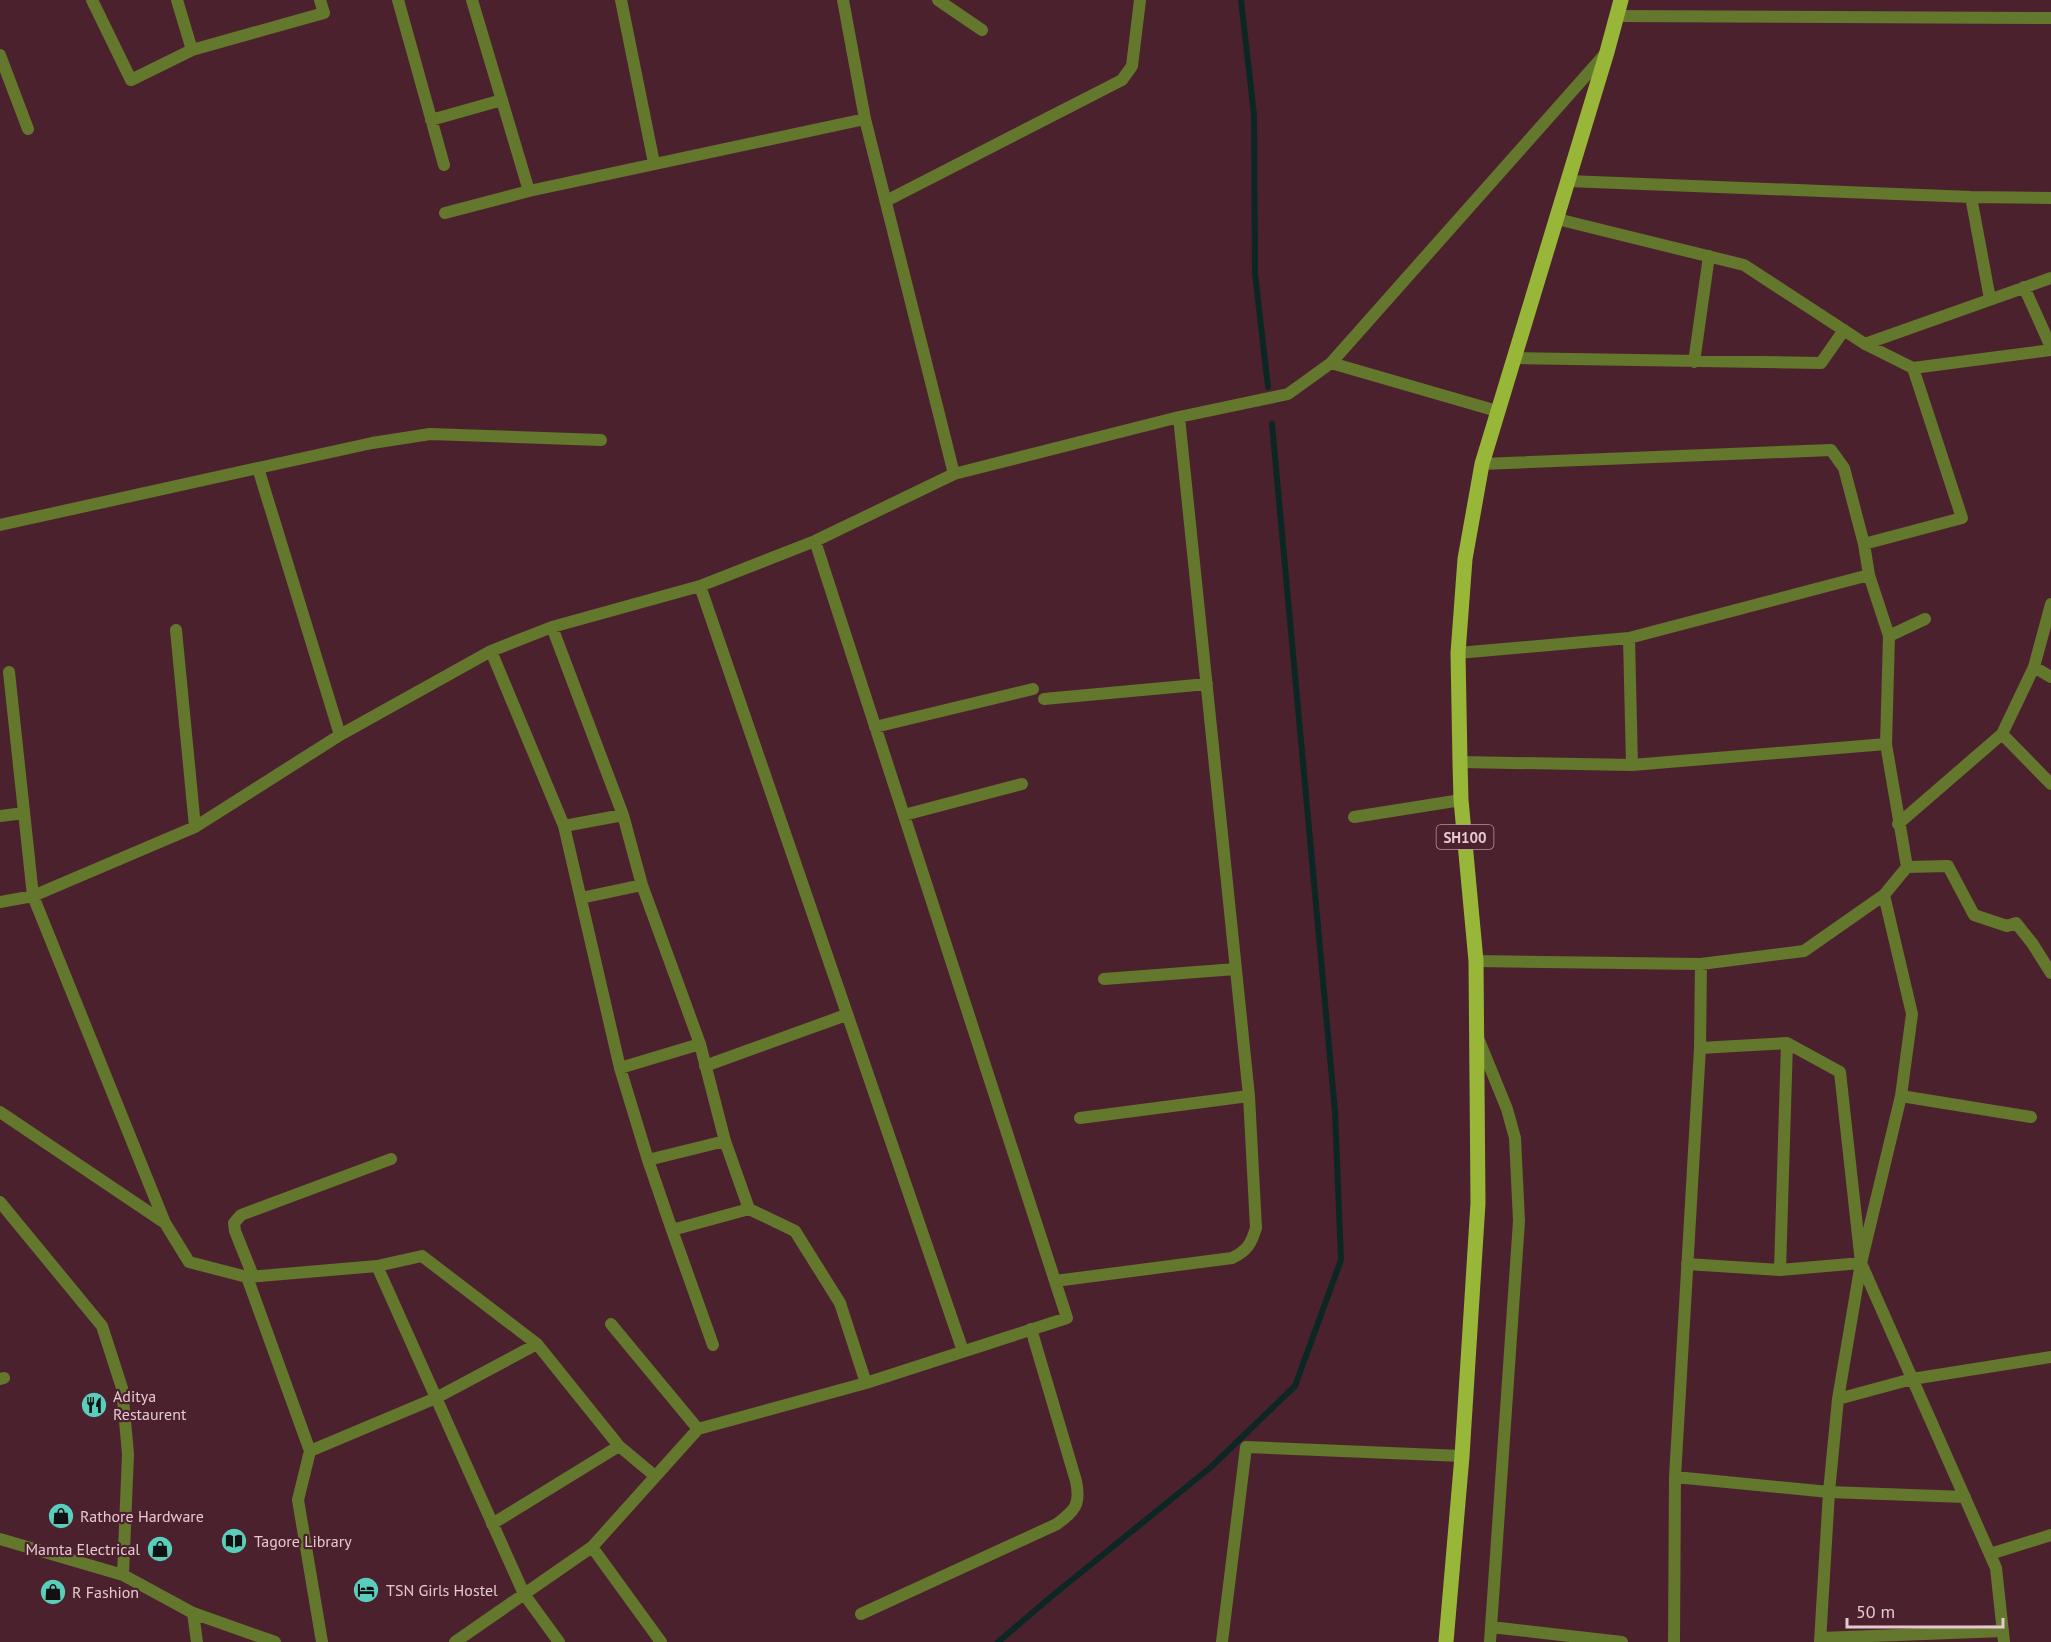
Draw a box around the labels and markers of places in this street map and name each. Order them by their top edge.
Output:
place label: Aditya Restaurent [113,1386,187,1424]
restaurant icon: Aditya Restaurent [79,1390,109,1420]
shop icon: Rathore Hardware [46,1501,76,1531]
place label: Rathore Hardware [80,1506,204,1526]
library icon: Tagore Library [219,1526,249,1556]
place label: Tagore Library [254,1531,352,1551]
shop icon: Mamta Electrical [145,1534,175,1564]
place label: Mamta Electrical [25,1539,140,1559]
hotel icon: TSN Girls Hostel [351,1575,381,1605]
shop icon: R Fashion [38,1577,68,1607]
place label: TSN Girls Hostel [386,1580,498,1600]
place label: R Fashion [72,1582,139,1602]

